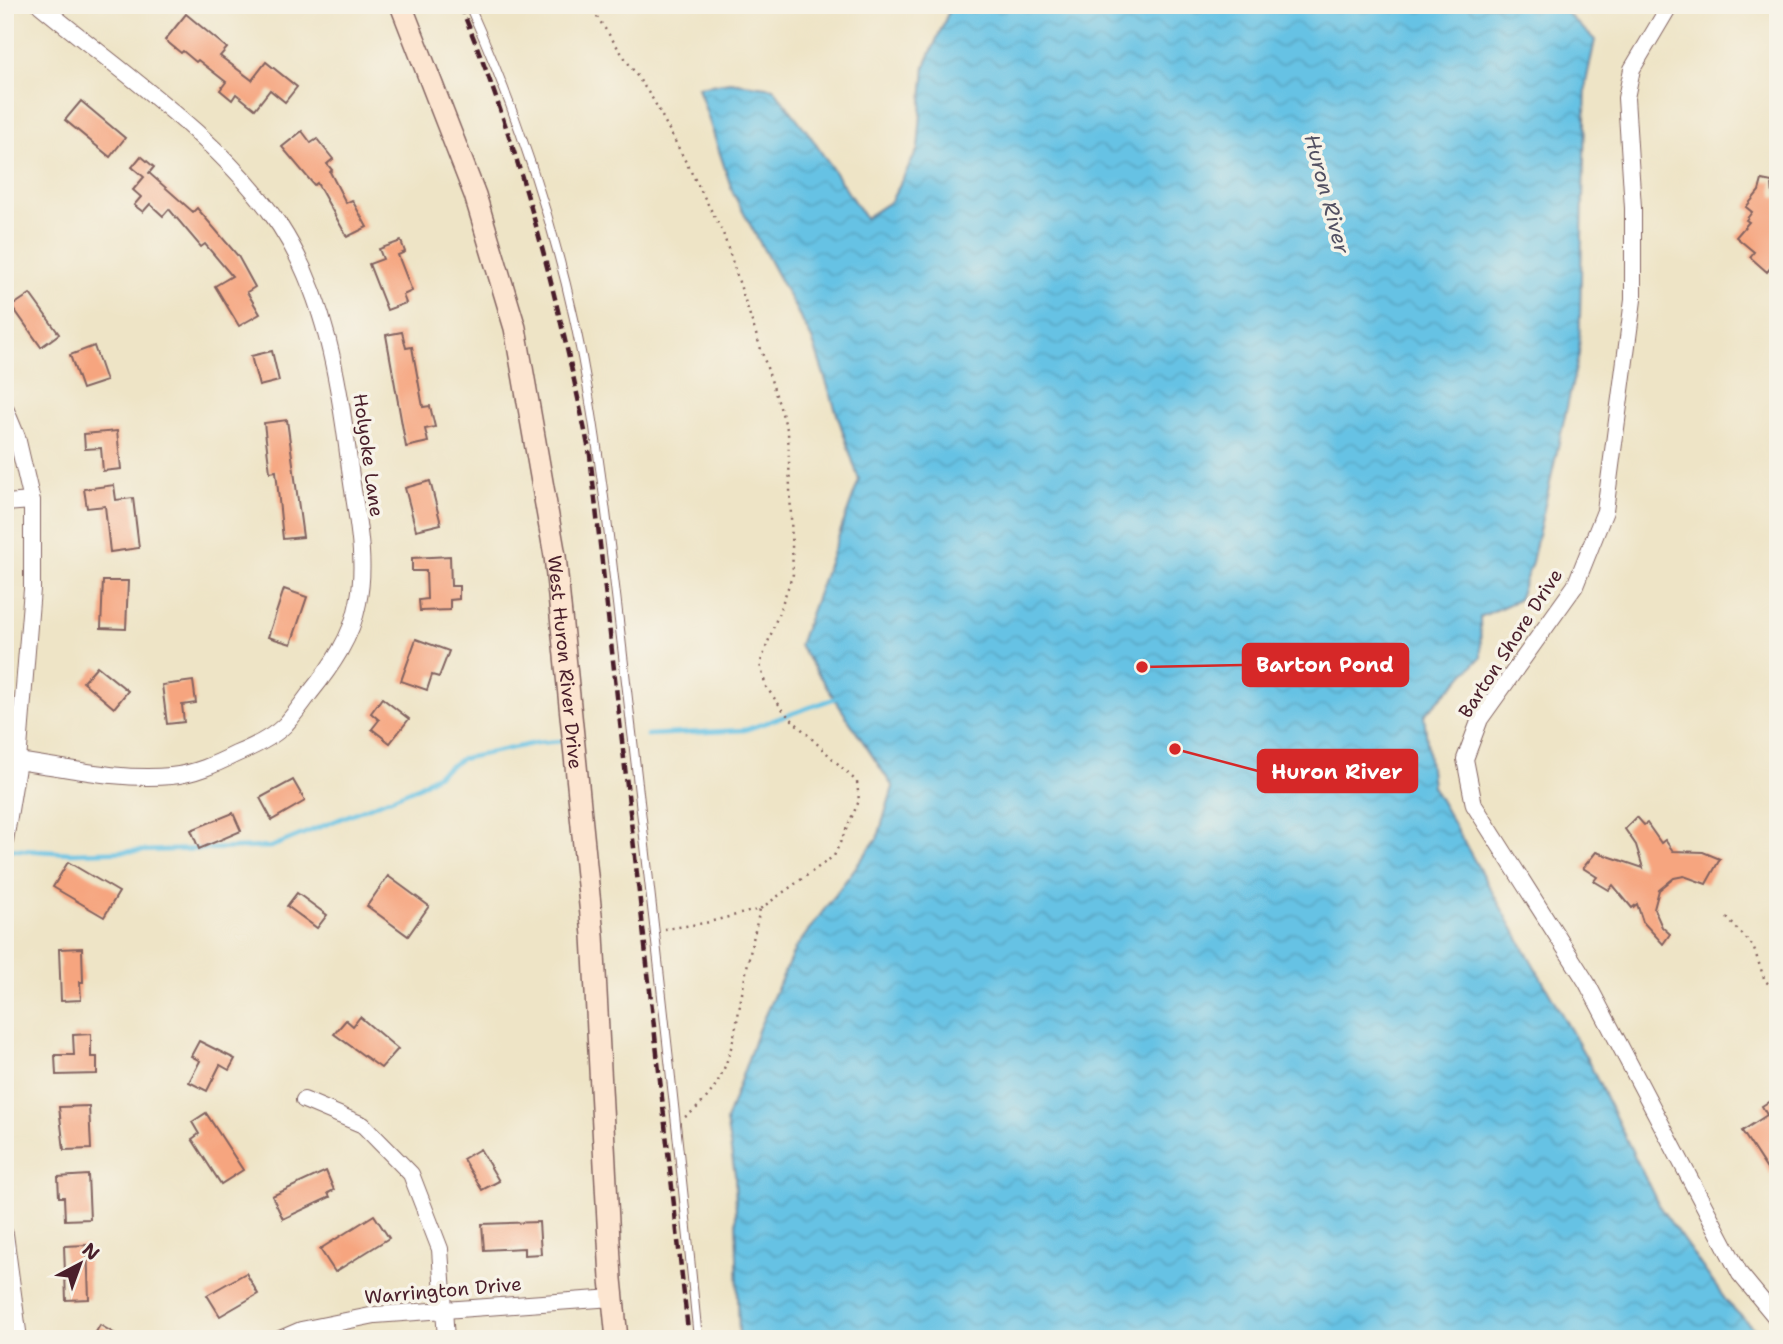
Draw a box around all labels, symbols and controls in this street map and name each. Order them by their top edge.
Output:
water label: Huron River [1298,131,1357,258]
street label: Holyoke Lane [347,392,390,518]
street label: West Huron River Drive [542,554,588,770]
street label: Barton Shore Drive [1453,564,1568,723]
callout: Barton Pond [1243,644,1408,686]
text: Barton Pond [1256,651,1394,679]
callout: Huron River [1258,750,1417,792]
text: Huron River [1271,758,1403,786]
north arrow [46,1228,116,1298]
text: N [77,1237,105,1266]
street label: Warrington Drive [363,1271,523,1310]

